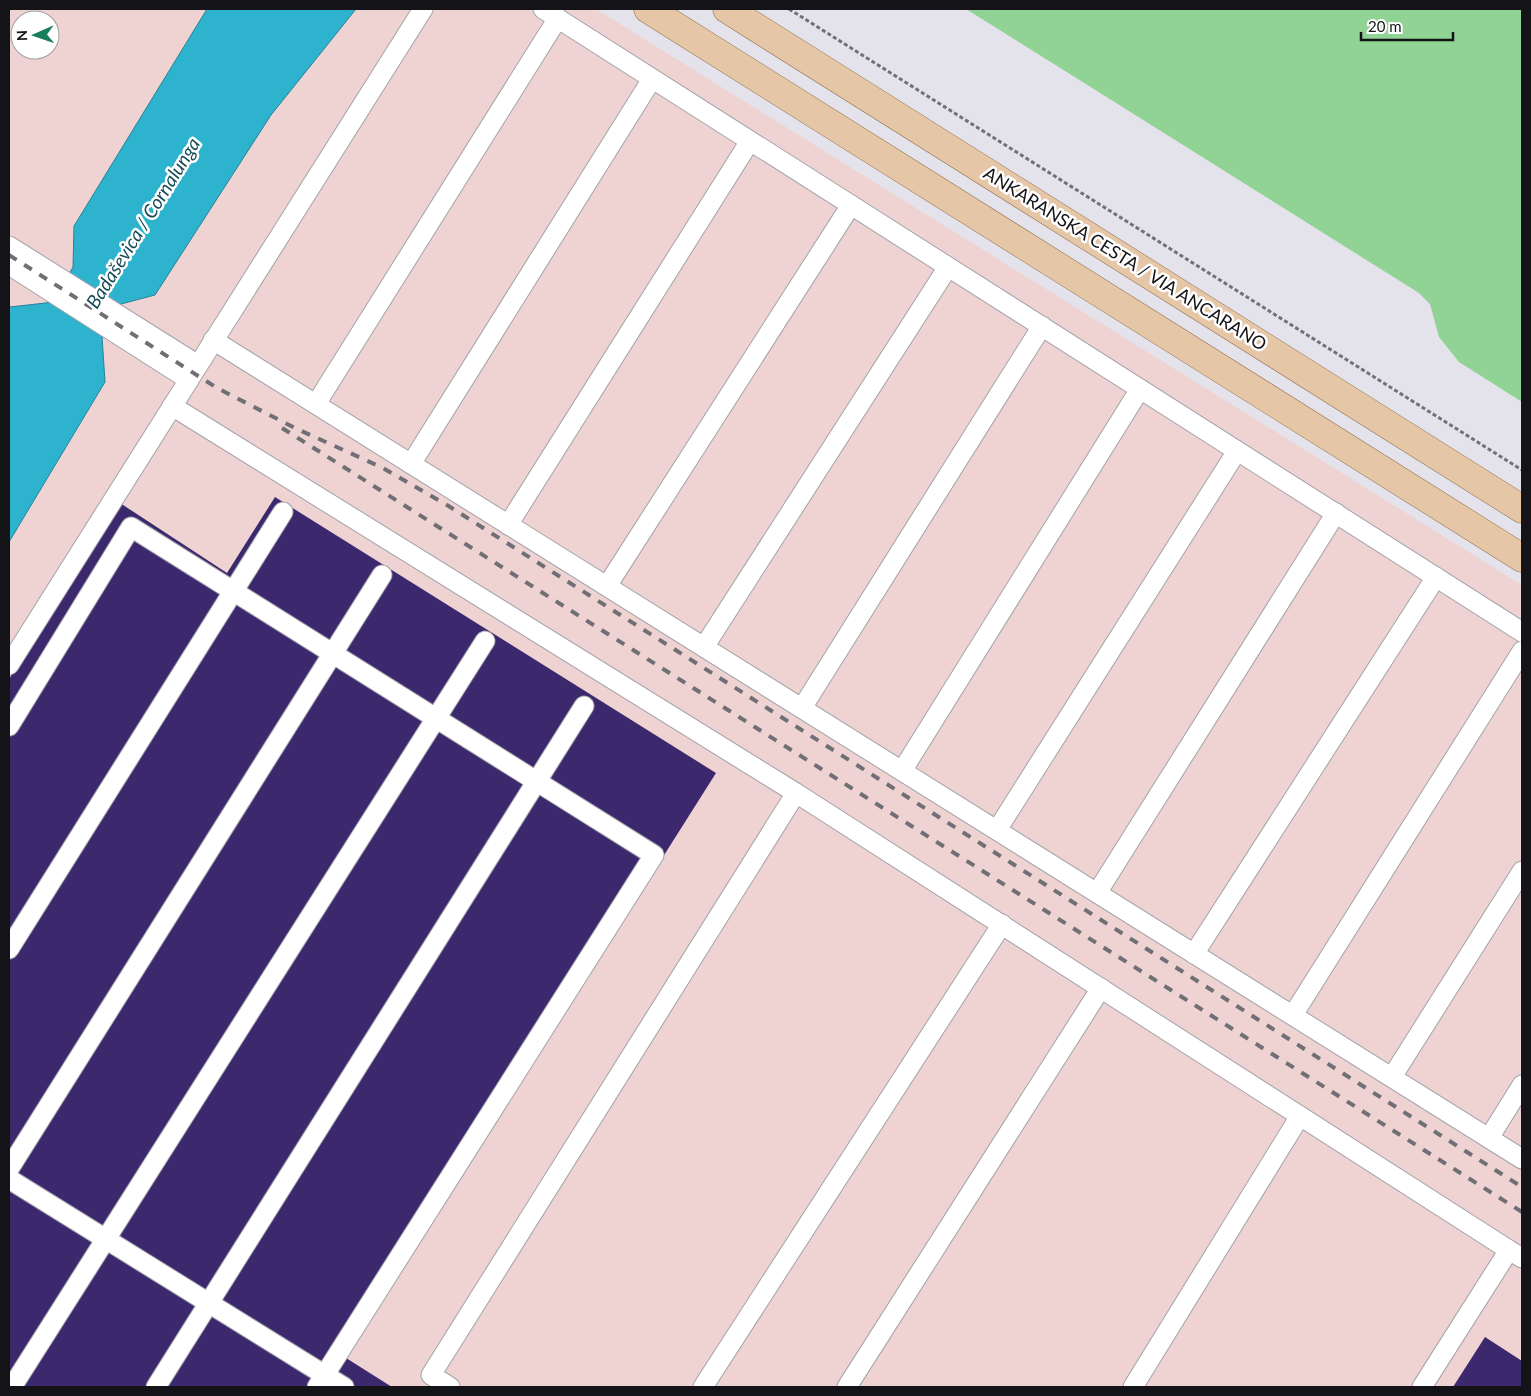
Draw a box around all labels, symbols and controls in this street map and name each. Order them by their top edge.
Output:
north arrow [10,10,60,60]
scale bar [1361,10,1454,42]
text: 20 m [1368,17,1402,35]
text: N [13,30,30,41]
water label: Badaševica / Cornalunga [81,133,204,312]
street label: ANKARANSKA CESTA / VIA ANCARANO [980,162,1271,355]

